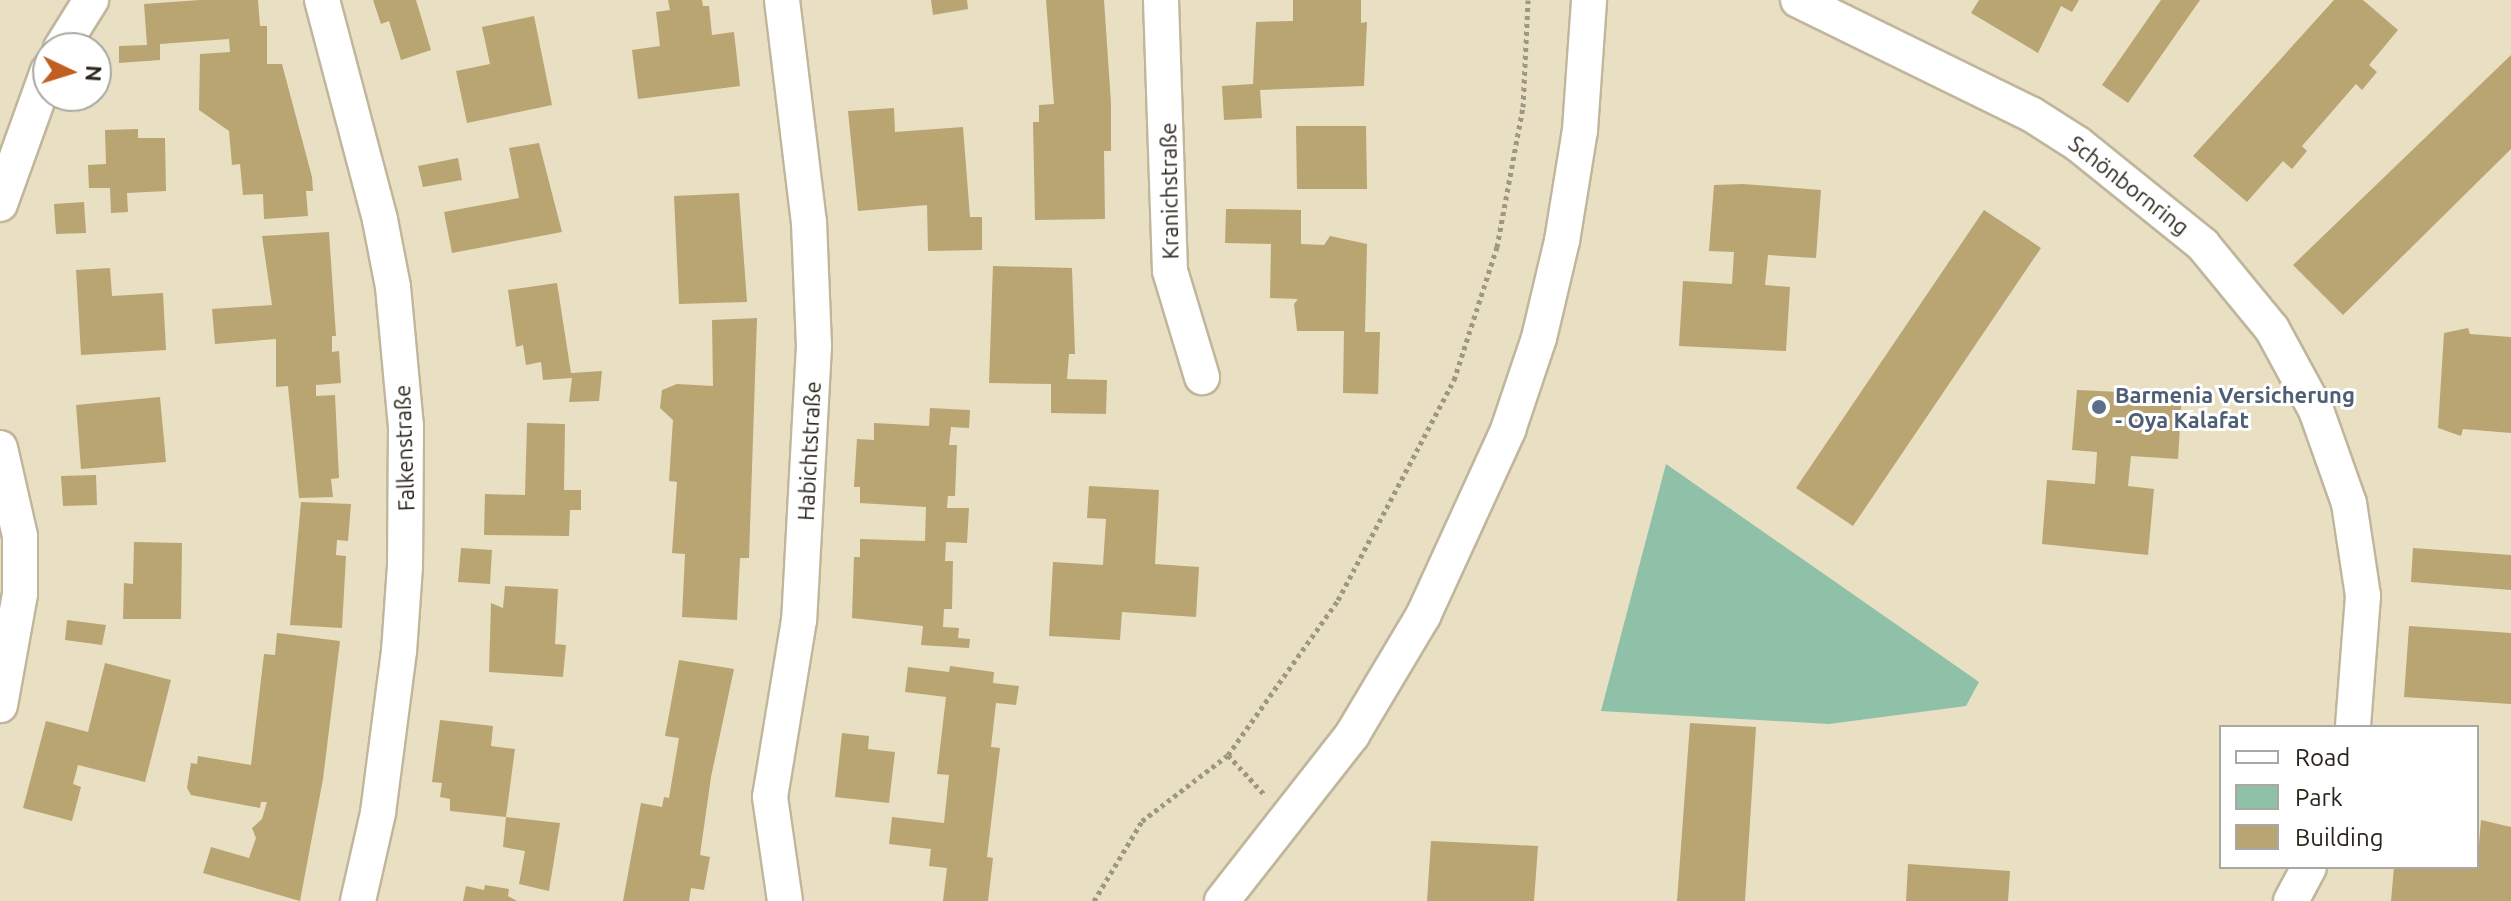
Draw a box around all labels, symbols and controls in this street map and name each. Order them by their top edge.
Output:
north arrow [32,32,112,112]
text: N [81,64,107,83]
street label: Kranichstraße [1155,122,1183,260]
street label: Schönbornring [2064,130,2194,240]
street label: Habichtstraße [792,381,826,521]
place label: Barmenia Versicherung - Oya Kalafat [2115,381,2355,432]
street label: Falkenstraße [389,384,419,512]
marker: Barmenia Versicherung - Oya Kalafat [2090,398,2108,416]
legend [2219,725,2479,869]
text: Road [2295,744,2350,771]
text: Park [2295,784,2343,811]
text: Building [2295,824,2383,851]

